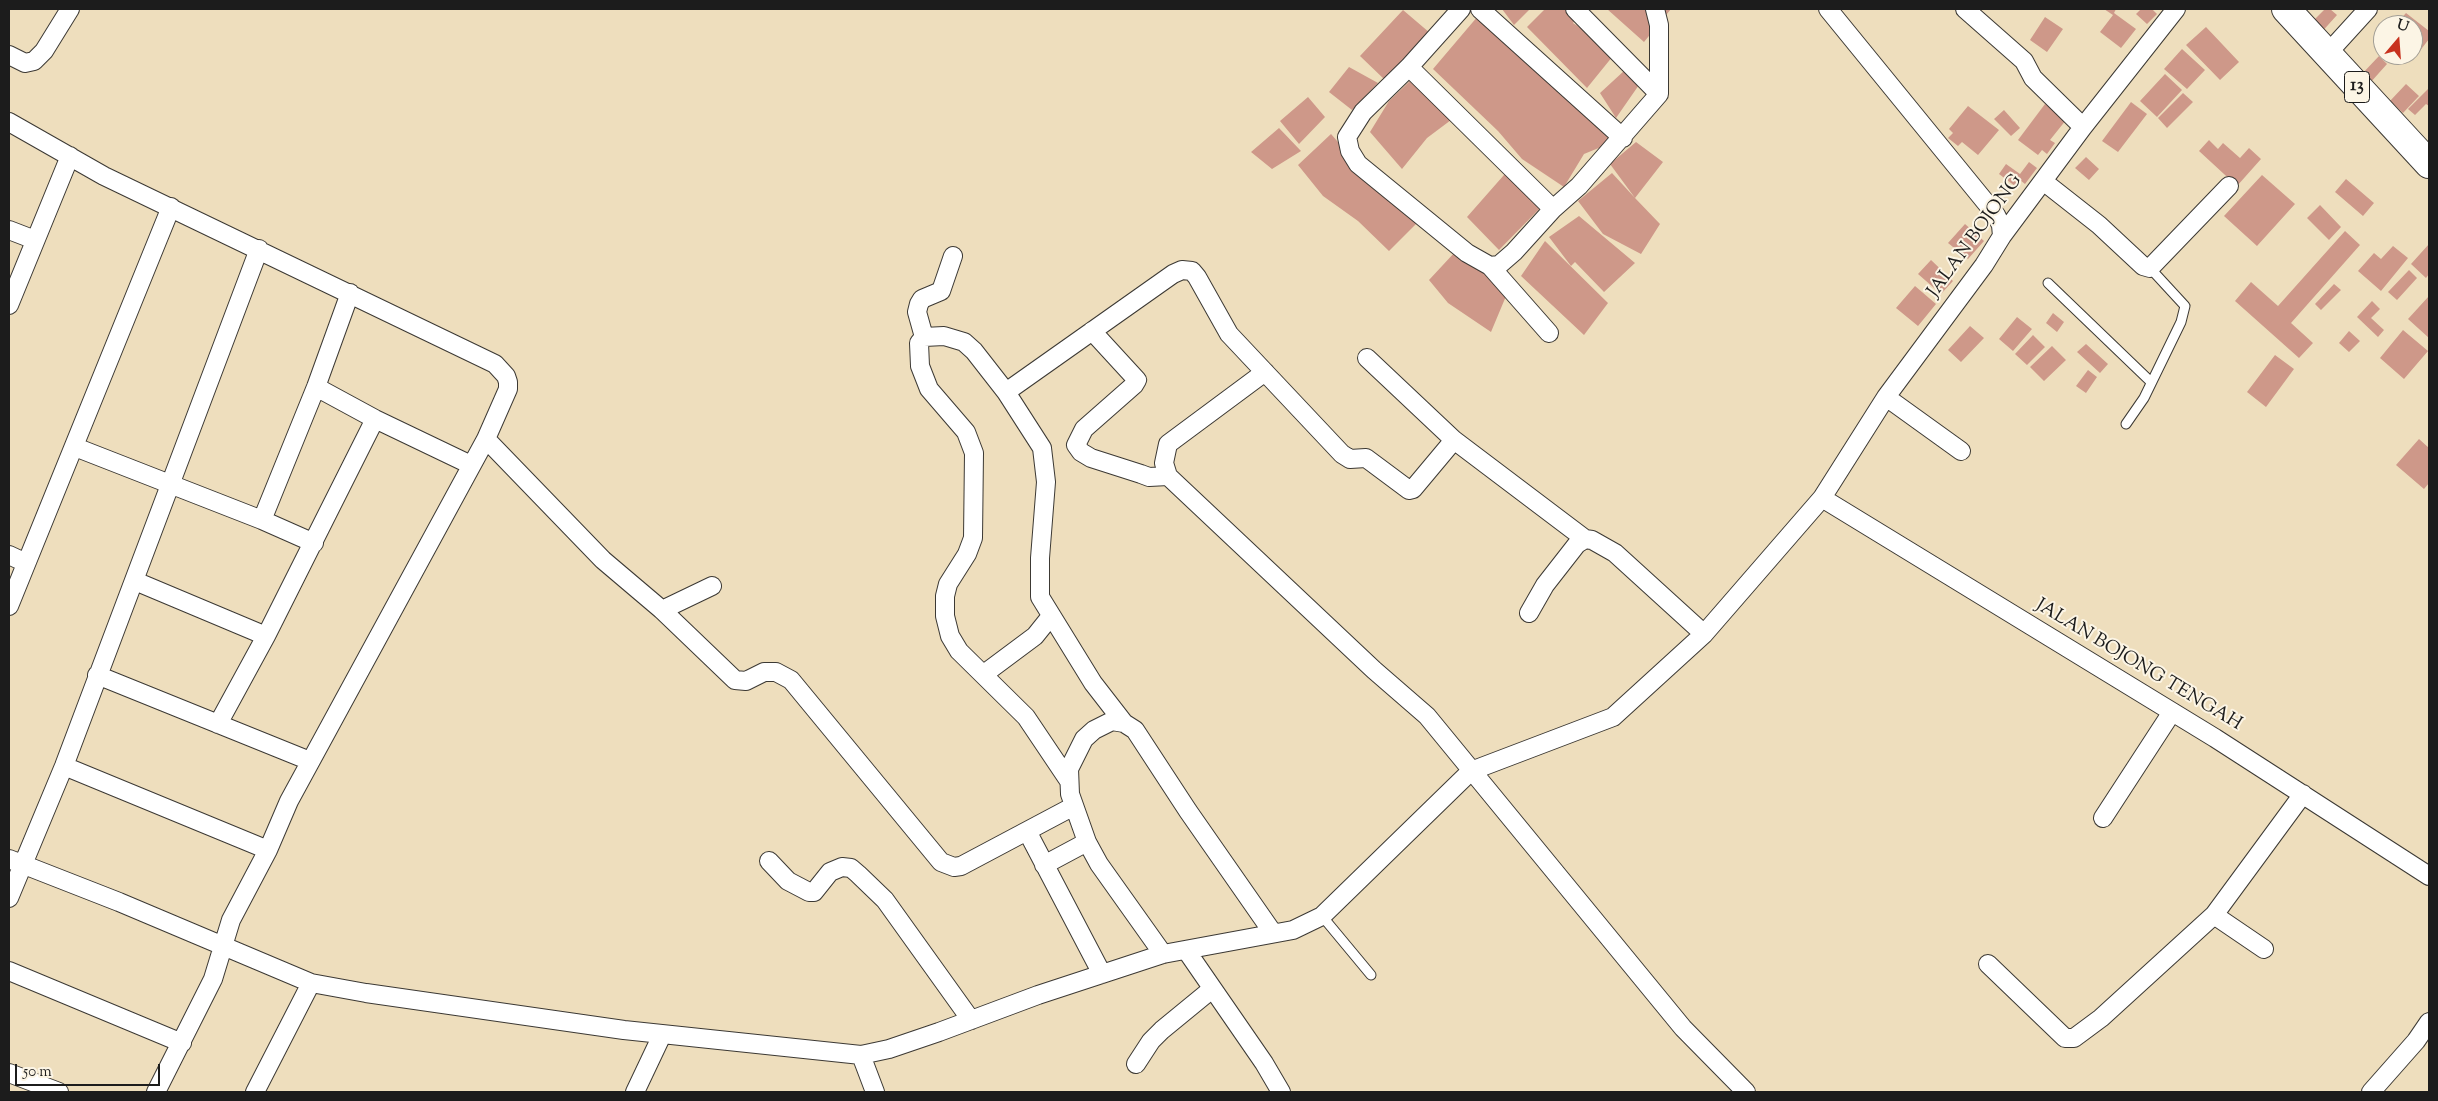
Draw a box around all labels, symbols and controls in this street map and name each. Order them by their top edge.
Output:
north arrow [2373,15,2423,65]
text: U [2394,15,2411,38]
road number: 13 [2344,72,2370,102]
street label: JALAN BOJONG [1924,171,2028,303]
street label: JALAN BOJONG TENGAH [2031,595,2245,737]
scale bar [18,1054,162,1086]
text: 50 m [23,1062,52,1083]

